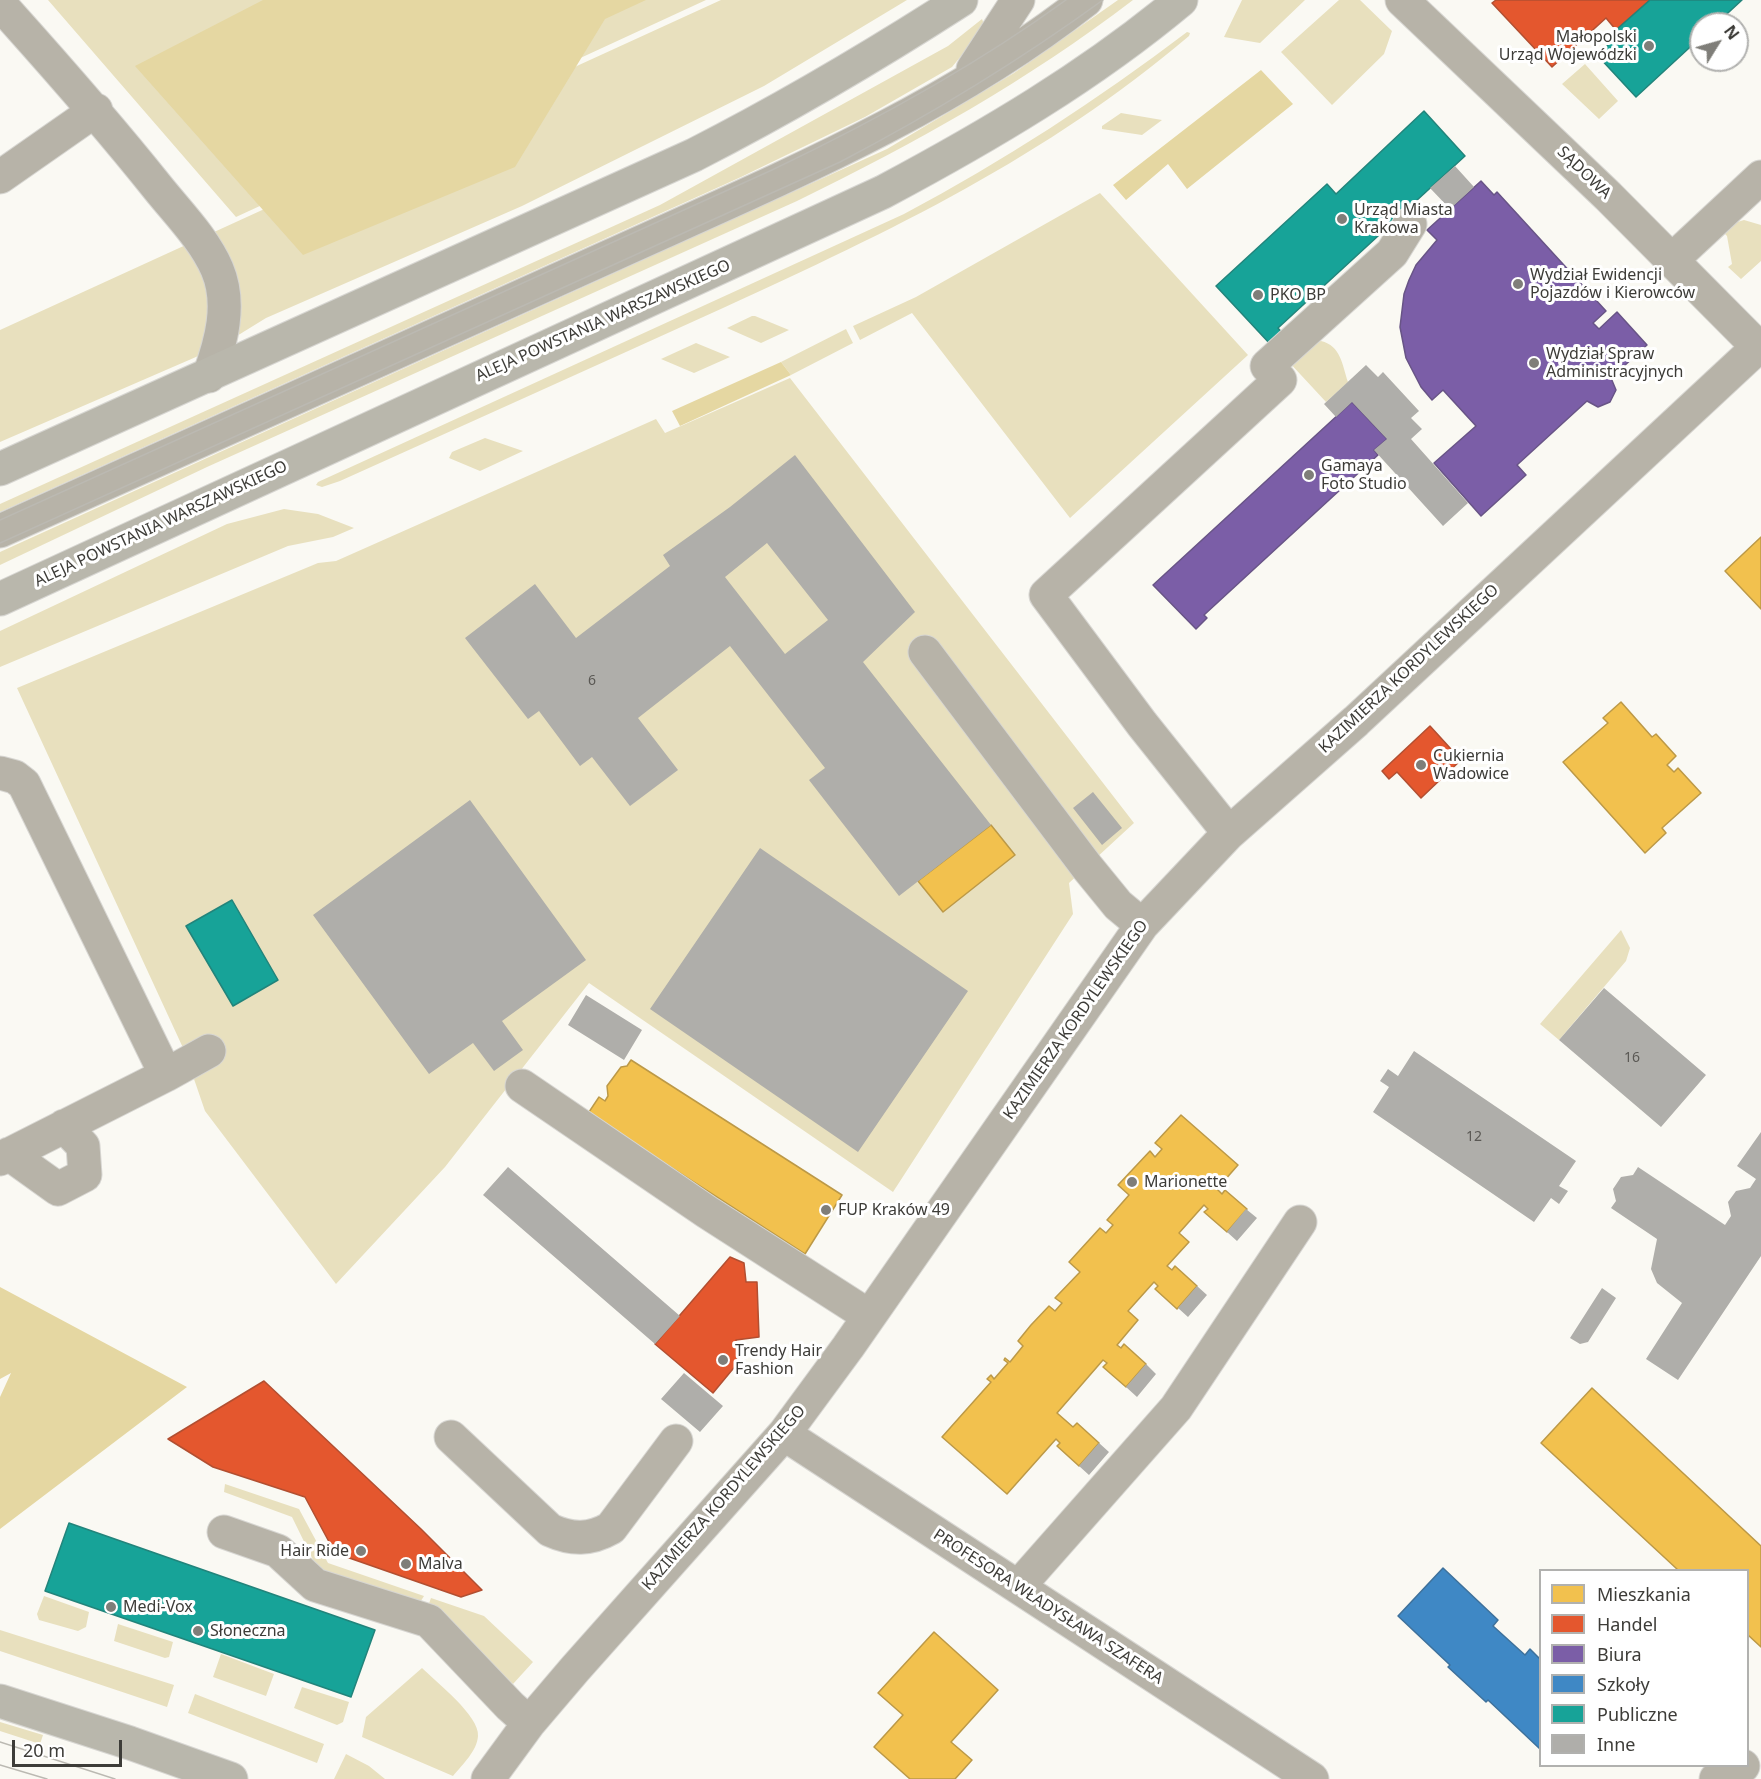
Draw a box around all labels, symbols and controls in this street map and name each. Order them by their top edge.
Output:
north arrow [1689,12,1749,72]
text: N [1719,21,1744,44]
place label: Małopolski Urząd Wojewódzki [1499,27,1637,65]
marker: Małopolski Urząd Wojewódzki [1642,39,1656,53]
street label: SĄDOWA [1553,143,1615,203]
place label: Urząd Miasta Krakowa [1354,200,1453,238]
marker: Urząd Miasta Krakowa [1335,212,1349,226]
street label: ALEJA POWSTANIA WARSZAWSKIEGO [473,256,733,386]
place label: Wydział Ewidencji Pojazdów i Kierowców [1530,265,1695,303]
marker: Wydział Ewidencji Pojazdów i Kierowców [1511,277,1525,291]
place label: PKO BP [1270,285,1326,305]
marker: PKO BP [1251,288,1265,302]
place label: Wydział Spraw Administracyjnych [1546,344,1683,382]
marker: Wydział Spraw Administracyjnych [1527,356,1541,370]
place label: Gamaya Foto Studio [1321,456,1407,494]
street label: ALEJA POWSTANIA WARSZAWSKIEGO [31,457,291,591]
marker: Gamaya Foto Studio [1302,468,1316,482]
street label: KAZIMIERZA KORDYLEWSKIEGO [1315,580,1503,758]
house number: 6 [588,673,596,689]
place label: Cukiernia Wadowice [1433,746,1509,784]
marker: Cukiernia Wadowice [1414,758,1428,772]
street label: KAZIMIERZA KORDYLEWSKIEGO [1000,917,1152,1123]
house number: 16 [1624,1050,1640,1066]
house number: 12 [1466,1129,1482,1145]
place label: Marionette [1144,1172,1227,1192]
marker: Marionette [1125,1175,1139,1189]
place label: FUP Kraków 49 [838,1200,950,1220]
marker: FUP Kraków 49 [819,1203,833,1217]
place label: Trendy Hair Fashion [735,1341,822,1379]
marker: Trendy Hair Fashion [716,1353,730,1367]
street label: KAZIMIERZA KORDYLEWSKIEGO [638,1402,810,1594]
street label: PROFESORA WŁADYSŁAWA SZAFERA [930,1525,1166,1689]
place label: Hair Ride [280,1541,349,1561]
marker: Hair Ride [354,1544,368,1558]
place label: Malva [418,1554,463,1574]
marker: Malva [399,1557,413,1571]
legend [1539,1569,1749,1767]
text: Mieszkania [1597,1582,1691,1606]
place label: Medi-Vox [123,1597,193,1617]
marker: Medi-Vox [104,1600,118,1614]
text: Handel [1597,1612,1657,1636]
place label: Słoneczna [210,1621,286,1641]
marker: Słoneczna [191,1624,205,1638]
text: Biura [1597,1642,1642,1666]
text: Szkoły [1597,1672,1650,1696]
text: Publiczne [1597,1702,1678,1726]
scale bar [15,1728,124,1766]
text: Inne [1597,1732,1636,1756]
text: 20 m [23,1738,65,1762]

